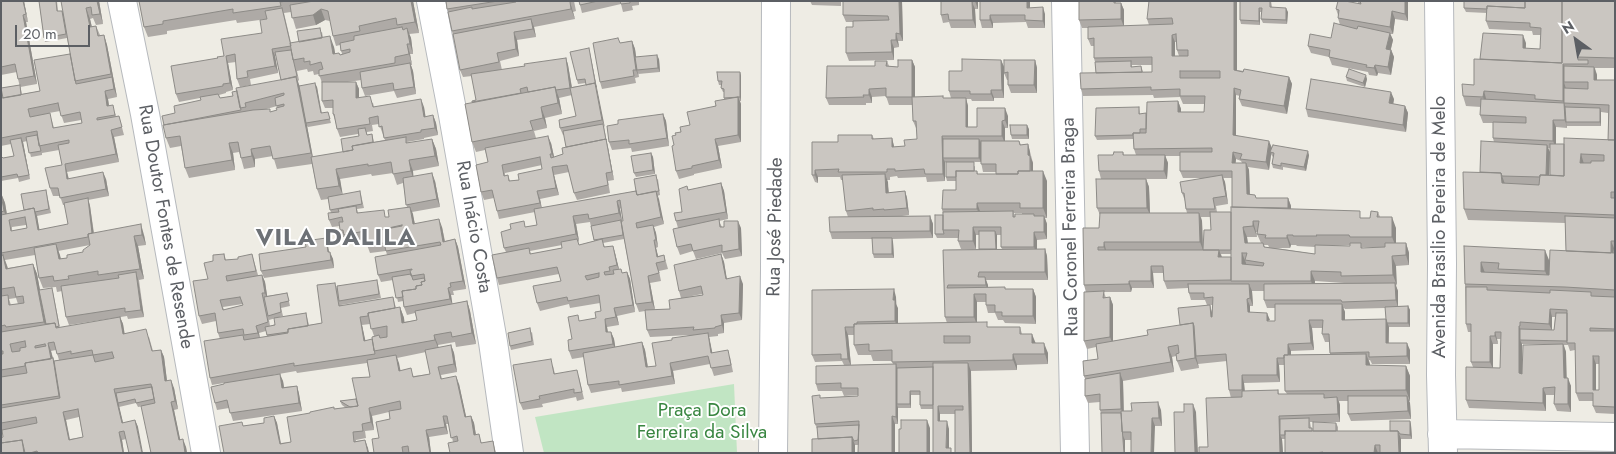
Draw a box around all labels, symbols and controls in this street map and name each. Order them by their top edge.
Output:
scale bar [18,15,92,47]
north arrow [1551,15,1601,65]
text: N [1558,16,1578,39]
text: 20 m [23,23,57,45]
street label: Avenida Brasilio Pereira de Melo [1429,96,1451,358]
street label: Rua Doutor Fontes de Resende [132,103,198,351]
street label: Rua Coronel Ferreira Braga [1058,117,1084,337]
street label: Rua José Piedade [763,157,789,297]
street label: Rua Inácio Costa [450,159,496,295]
district label: VILA DALILA [254,225,418,253]
park label: Praça Dora Ferreira da Silva [637,400,767,444]

